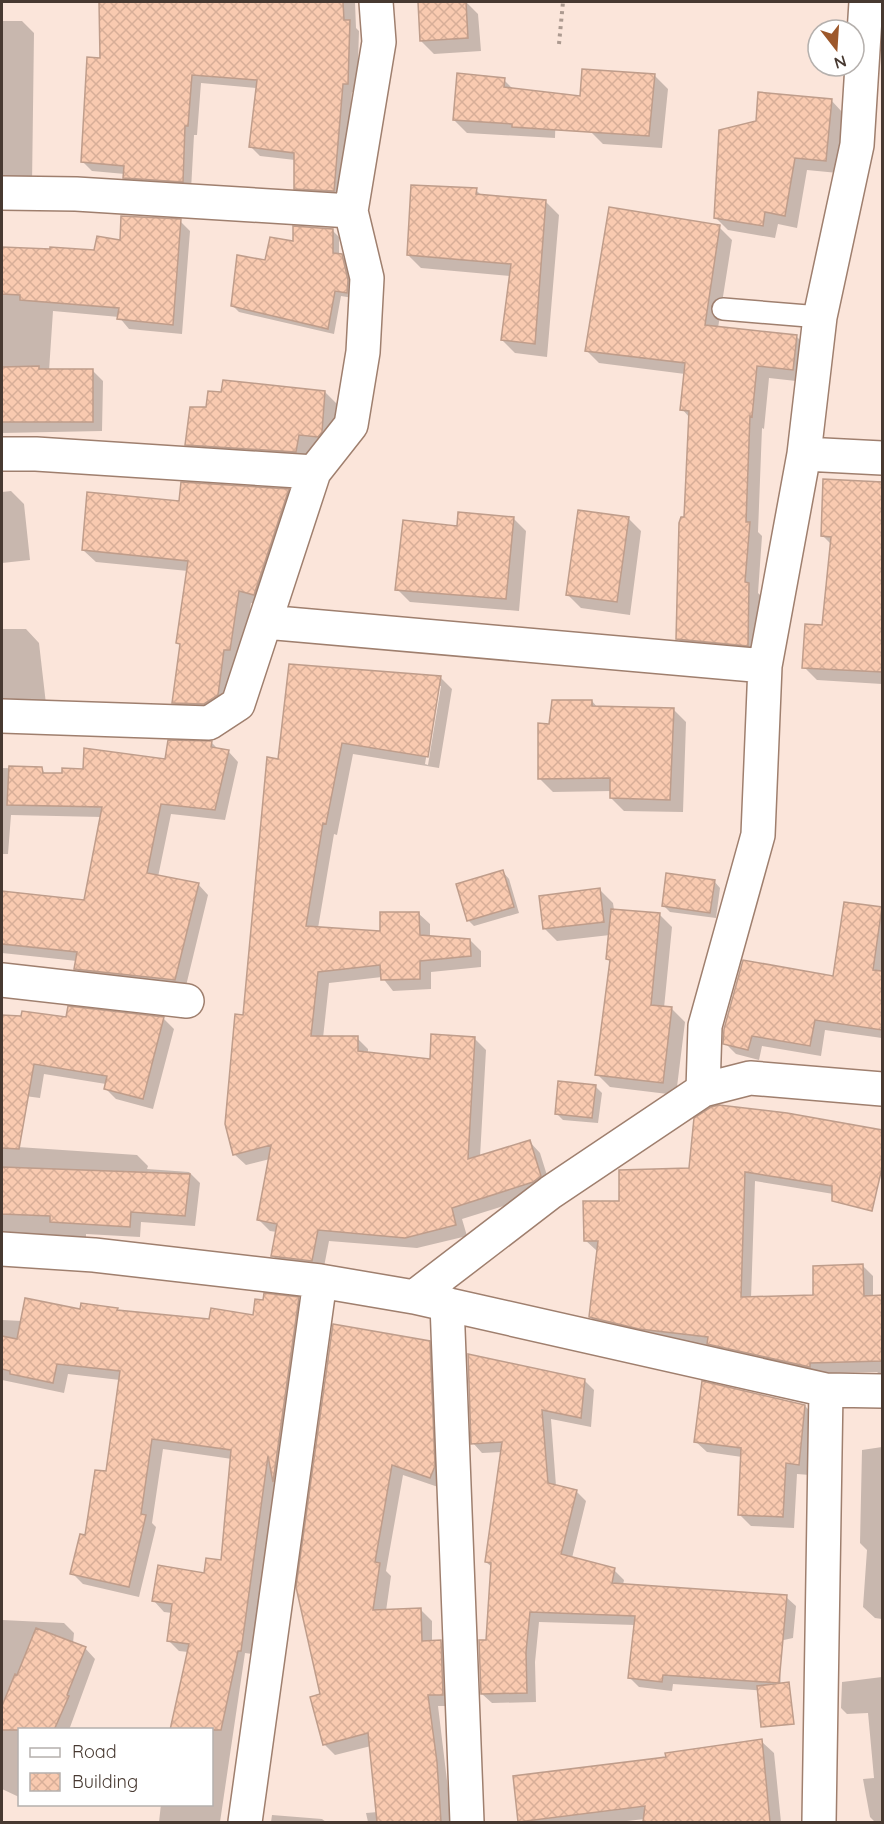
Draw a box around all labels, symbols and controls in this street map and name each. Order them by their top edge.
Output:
north arrow [806,18,866,78]
text: N [832,51,849,74]
legend [18,1728,213,1806]
text: Road [72,1740,117,1763]
text: Building [72,1770,138,1793]

